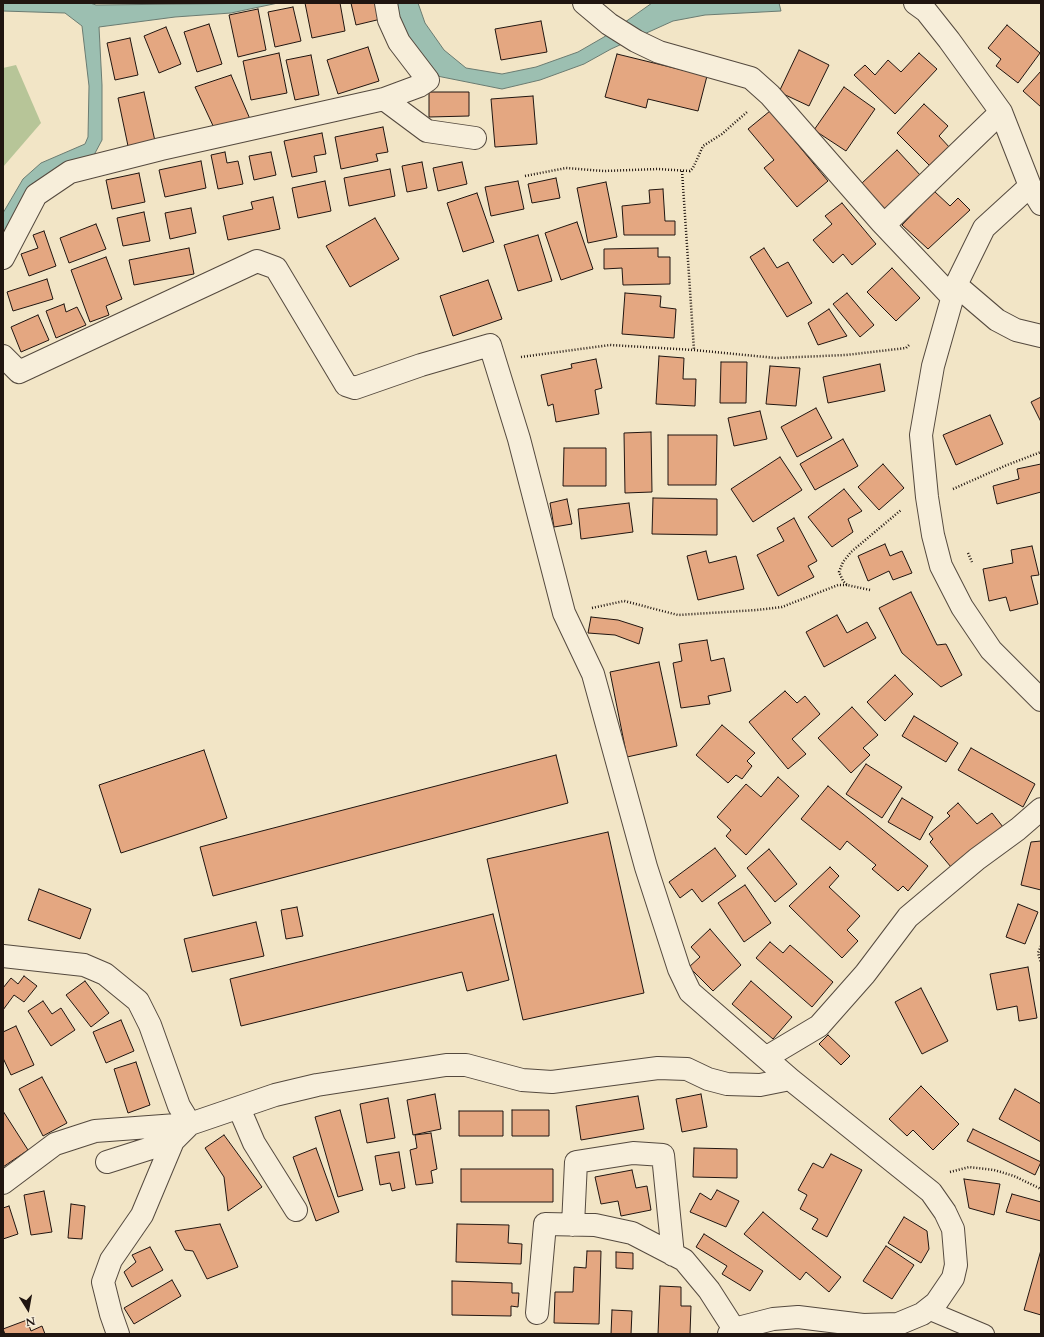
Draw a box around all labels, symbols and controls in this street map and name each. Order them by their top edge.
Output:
north arrow [8,1289,48,1329]
text: N [24,1313,37,1330]

